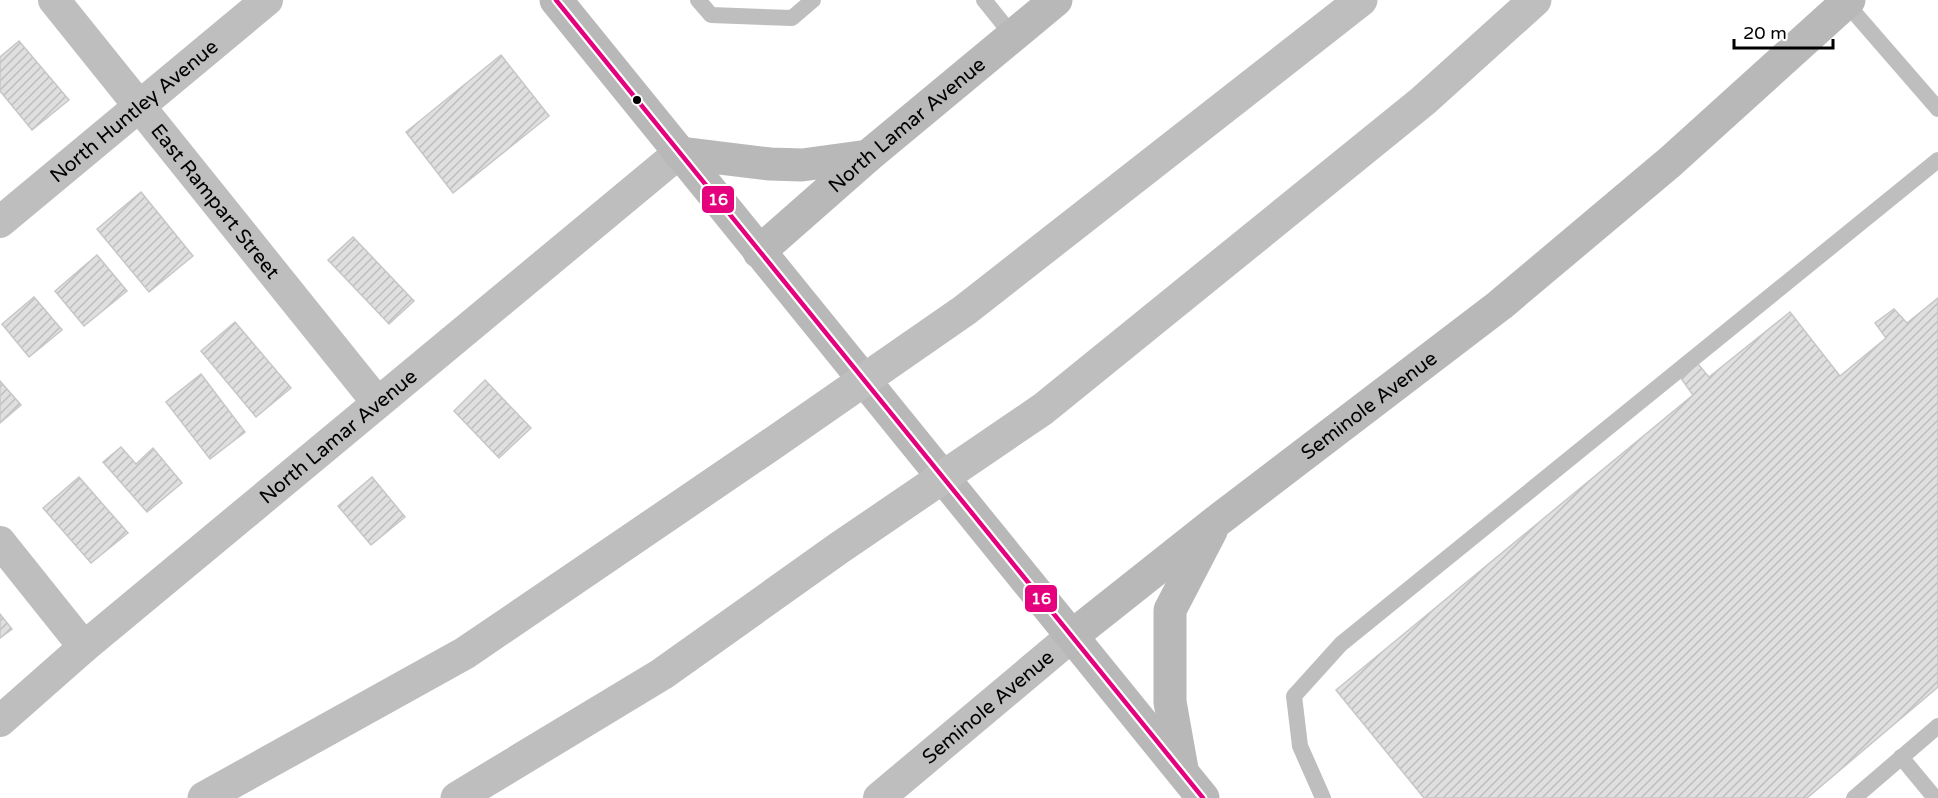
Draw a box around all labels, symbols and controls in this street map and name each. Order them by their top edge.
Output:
scale bar [1734,12,1833,50]
text: 20 m [1743,22,1787,44]
street label: North Huntley Avenue [46,35,223,188]
street label: North Lamar Avenue [824,53,991,198]
unlabelled marker [631,94,643,106]
street label: East Rampart Street [145,120,284,284]
line badge: 16 [701,185,735,214]
text: 16 [708,190,728,210]
street label: Seminole Avenue [1297,347,1442,465]
street label: North Lamar Avenue [255,365,422,509]
line badge: 16 [1024,584,1058,613]
text: 16 [1031,589,1051,609]
street label: Seminole Avenue [918,645,1059,770]

